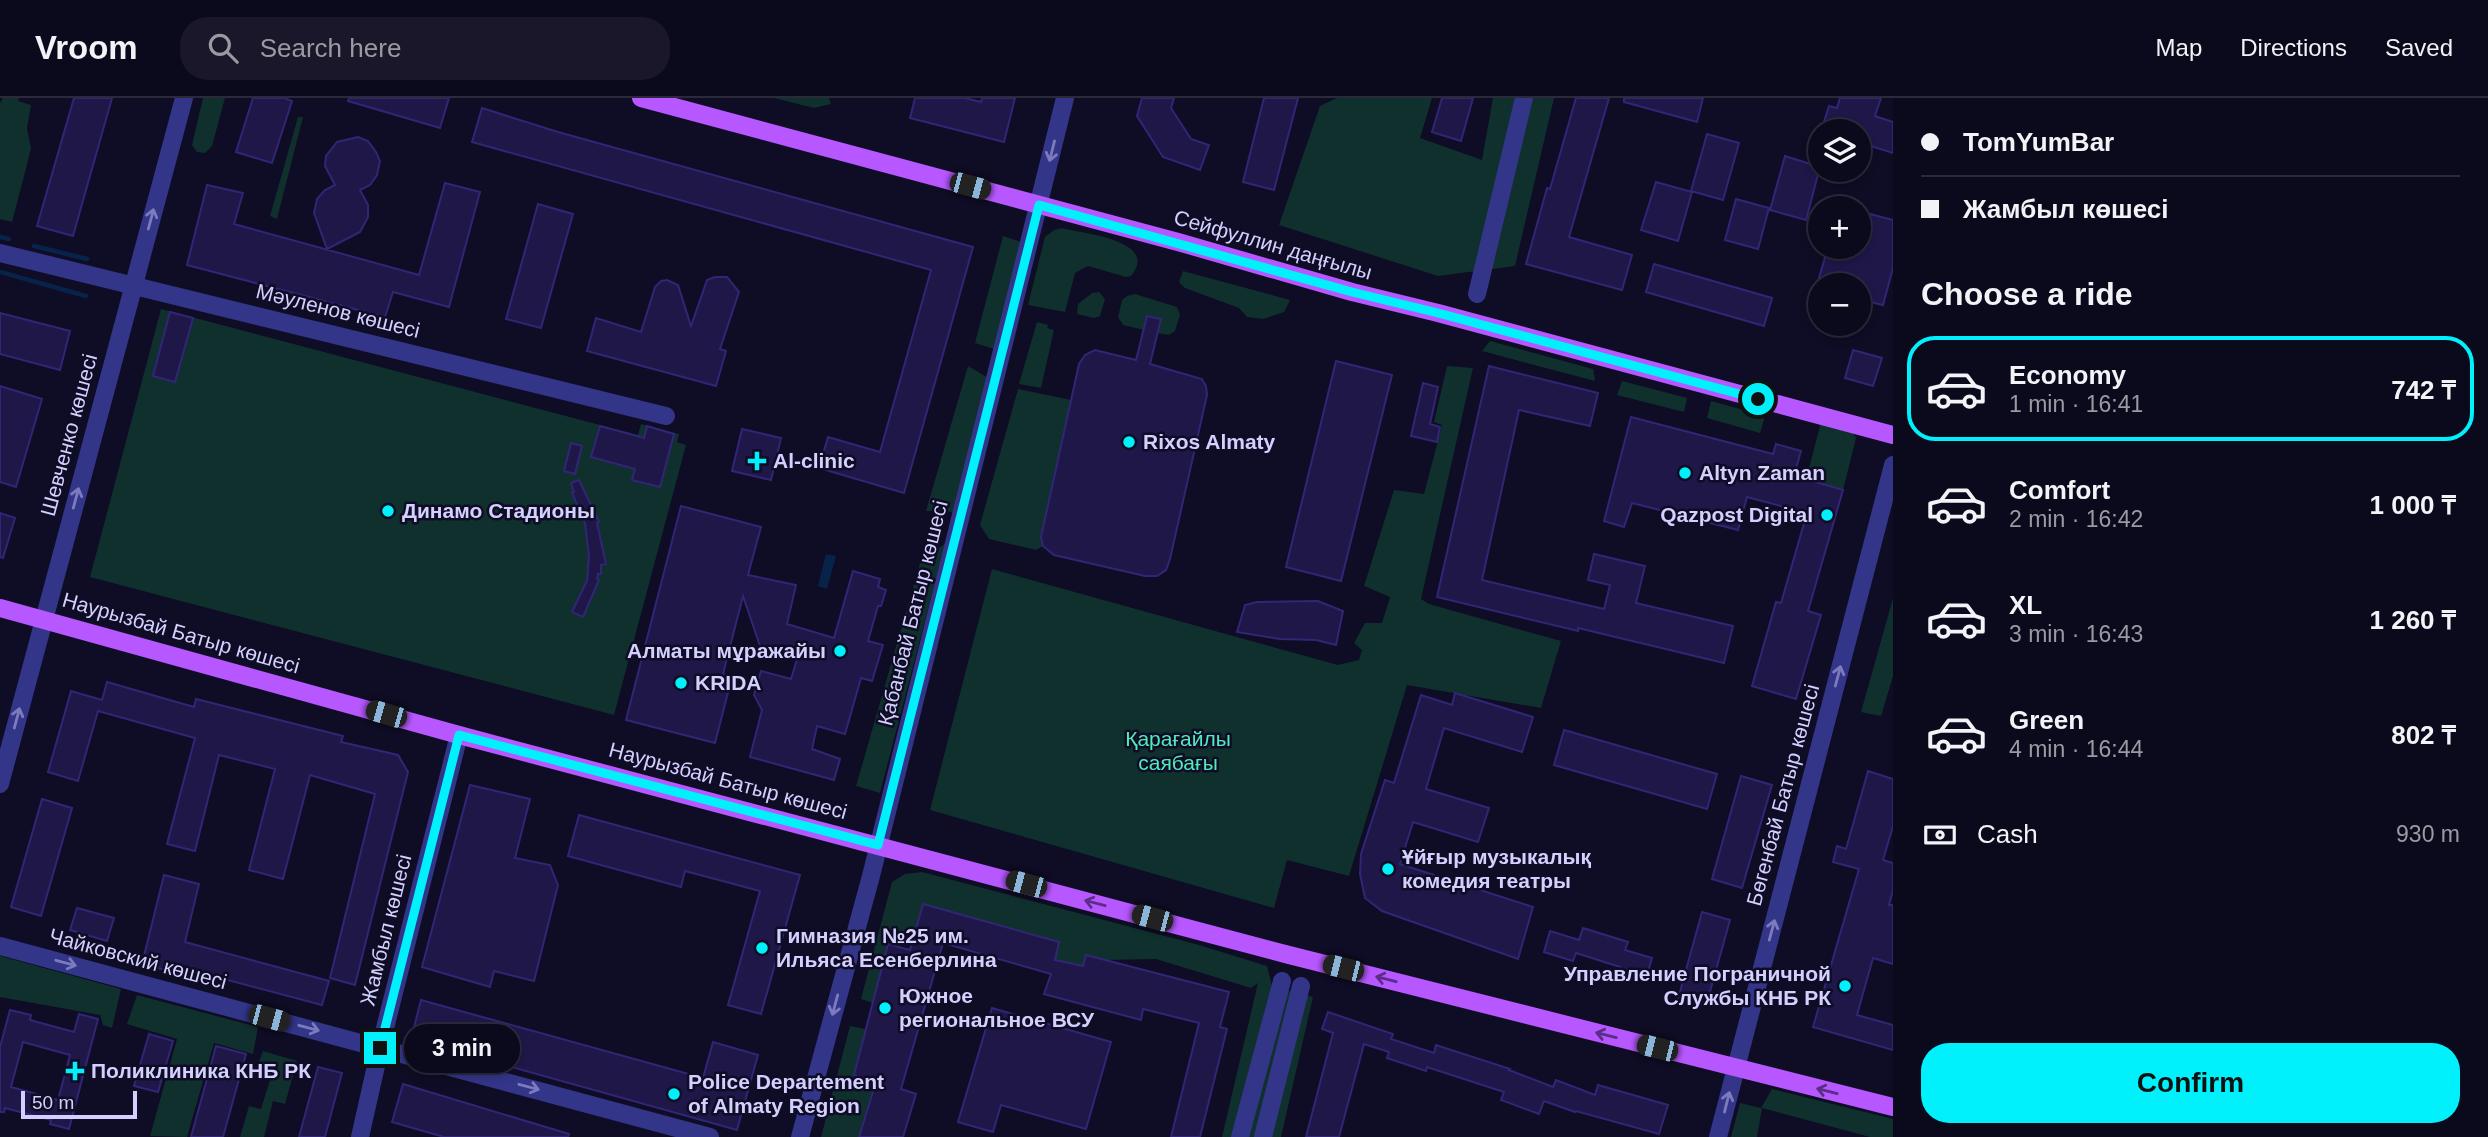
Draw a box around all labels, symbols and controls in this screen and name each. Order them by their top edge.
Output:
search box [180,17,670,80]
text: Vroom [35,29,138,66]
icon: search [204,29,242,67]
text: Search here [260,33,401,63]
text: Map [2156,34,2202,61]
text: Directions [2240,34,2347,61]
text: Saved [2385,34,2453,61]
map controls [1808,119,1871,336]
button: layers [1808,119,1871,182]
text: TomYumBar [1963,127,2114,157]
one-way arrow [1045,139,1058,162]
car [947,170,994,202]
text: Жамбыл көшесі [1963,194,2169,224]
button: + [1808,196,1871,259]
street label: Сейфуллин даңғылы [1171,205,1375,284]
one-way arrow [145,208,158,231]
button: − [1808,273,1871,336]
text: Choose a ride [1921,276,2133,312]
street label: Мәуленов көшесі [254,279,422,342]
street label: Шевченко көшесі [36,351,101,518]
icon: car [1925,357,1988,420]
text: Economy [2009,360,2126,390]
text: 742 ₸ [2391,375,2456,405]
route start [1742,383,1774,415]
text: 1 min · 16:41 [2009,391,2143,417]
place label: Rixos Almaty [1143,430,1276,453]
marker: Rixos Almaty [1121,434,1137,450]
place label: Al-clinic [773,449,855,472]
marker: Al-clinic [747,451,767,471]
place label: Altyn Zaman [1699,461,1825,484]
marker: Altyn Zaman [1677,465,1693,481]
icon: car [1925,472,1988,535]
text: Comfort [2009,475,2110,505]
one-way arrow [70,487,83,509]
text: 1 000 ₸ [2370,490,2456,520]
street label: Қабанбай Батыр көшесі [873,498,952,728]
place label: Динамо Стадионы [402,499,595,522]
marker: Динамо Стадионы [380,503,396,519]
place label: Qazpost Digital [1660,503,1813,526]
text: 2 min · 16:42 [2009,506,2143,532]
marker: Qazpost Digital [1819,507,1835,523]
icon: car [1925,587,1988,650]
street label: Наурызбай Батыр көшесі [60,588,302,677]
text: XL [2009,590,2042,620]
text: 1 260 ₸ [2370,605,2456,635]
text: 3 min · 16:43 [2009,621,2143,647]
place label: Алматы мұражайы [627,639,826,662]
marker: Алматы мұражайы [832,643,848,659]
one-way arrow [1832,665,1845,688]
place label: KRIDA [695,671,762,694]
marker: KRIDA [673,675,689,691]
street label: Бөгенбай Батыр көшесі [1742,682,1823,908]
car [363,698,410,730]
icon: car [1925,702,1988,765]
text: Green [2009,705,2084,735]
one-way arrow [11,707,24,730]
text: 802 ₸ [2391,720,2456,750]
park label: Қарағайлы саябағы [1125,727,1231,774]
text: 4 min · 16:44 [2009,736,2143,762]
street label: Наурызбай Батыр көшесі [607,738,850,823]
icon: cash [1921,816,1959,854]
text: Cash [1977,819,2038,849]
text: 930 m [2396,821,2460,847]
place label: Ұйғыр музыкалық комедия театры [1402,845,1591,892]
street label: Жамбыл көшесі [356,852,415,1008]
marker: Ұйғыр музыкалық комедия театры [1380,861,1396,877]
car [1003,868,1050,900]
one-way arrow [1084,895,1106,908]
car [1129,902,1176,934]
one-way arrow [1766,919,1779,942]
street label: Чайковский көшесі [47,924,229,993]
place label: Гимназия №25 им. Ильяса Есенберлина [776,924,997,971]
marker: Гимназия №25 им. Ильяса Есенберлина [754,940,770,956]
car [1321,953,1366,983]
one-way arrow [55,958,77,971]
place label: Управление Пограничной Службы КНБ РК [1564,962,1831,1009]
one-way arrow [1375,972,1398,985]
marker: Управление Пограничной Службы КНБ РК [1837,978,1853,994]
place label: Южное региональное ВСУ [899,984,1095,1031]
one-way arrow [828,994,841,1016]
marker: Южное региональное ВСУ [877,1000,893,1016]
car [246,1002,293,1034]
one-way arrow [298,1022,320,1035]
callout: 3 min [404,1024,520,1072]
one-way arrow [1595,1028,1618,1041]
route end [364,1032,396,1064]
car [1635,1033,1680,1063]
text: 3 min [432,1035,492,1061]
button: Confirm [1921,1043,2460,1123]
place label: Поликлиника КНБ РК [91,1059,311,1082]
marker: Поликлиника КНБ РК [65,1061,85,1081]
place label: Police Departement of Almaty Region [688,1070,884,1117]
one-way arrow [517,1081,540,1094]
one-way arrow [1816,1084,1839,1097]
marker: Police Departement of Almaty Region [666,1086,682,1102]
scale bar [21,1088,136,1120]
one-way arrow [1721,1091,1734,1114]
text: 50 m [32,1092,74,1113]

